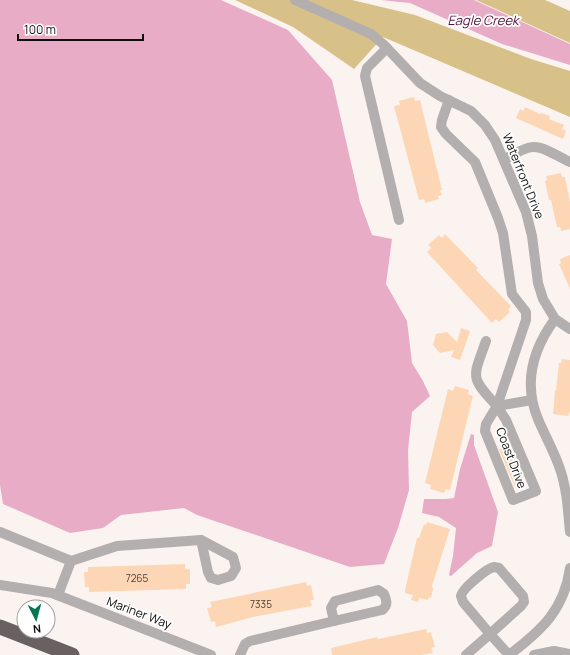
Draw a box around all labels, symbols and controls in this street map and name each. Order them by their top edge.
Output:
water label: Eagle Creek [447,11,521,29]
scale bar [18,16,143,42]
text: 100 m [24,21,56,38]
street label: Waterfront Drive [498,130,548,221]
street label: Coast Drive [492,425,531,491]
house number: 7265 [126,571,149,585]
street label: Mariner Way [104,592,175,633]
house number: 7335 [250,597,272,611]
north arrow [16,599,56,639]
text: N [32,622,42,637]

